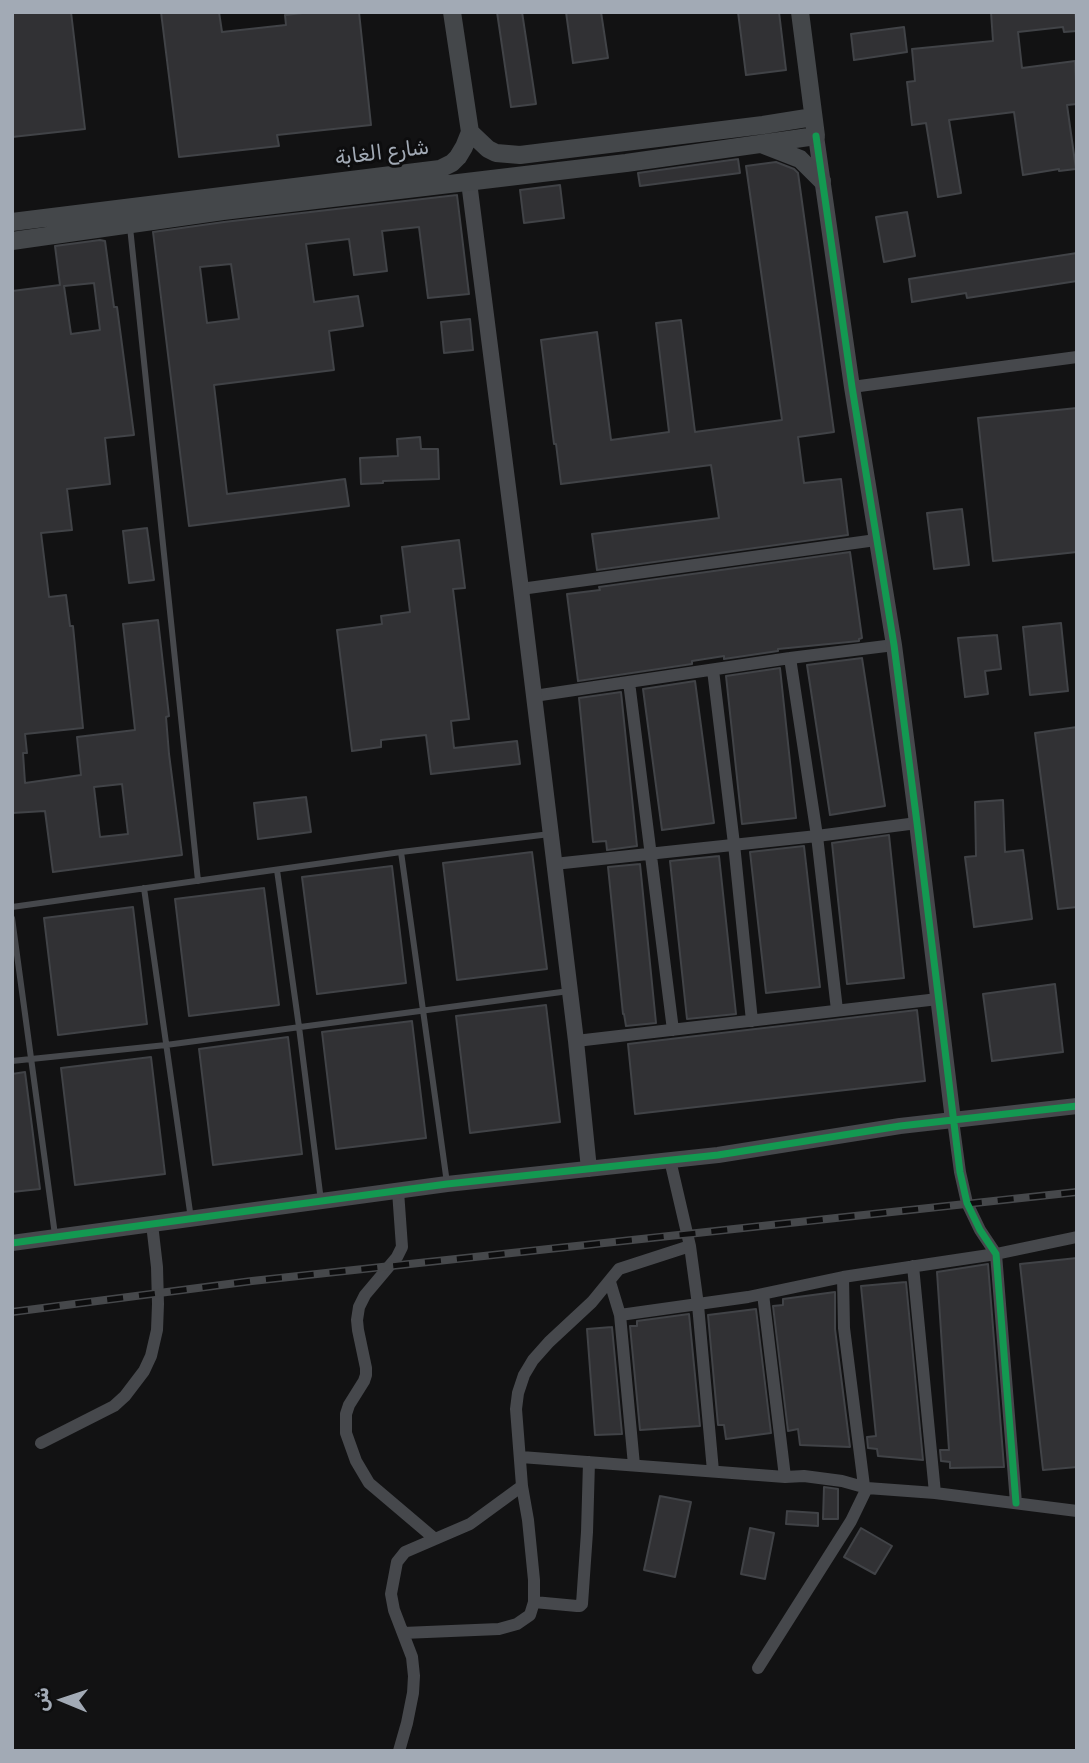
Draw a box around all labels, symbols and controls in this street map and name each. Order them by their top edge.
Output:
street label: شارع الغابة [334,135,430,171]
north arrow [28,1665,98,1735]
text: ش [30,1687,53,1712]

